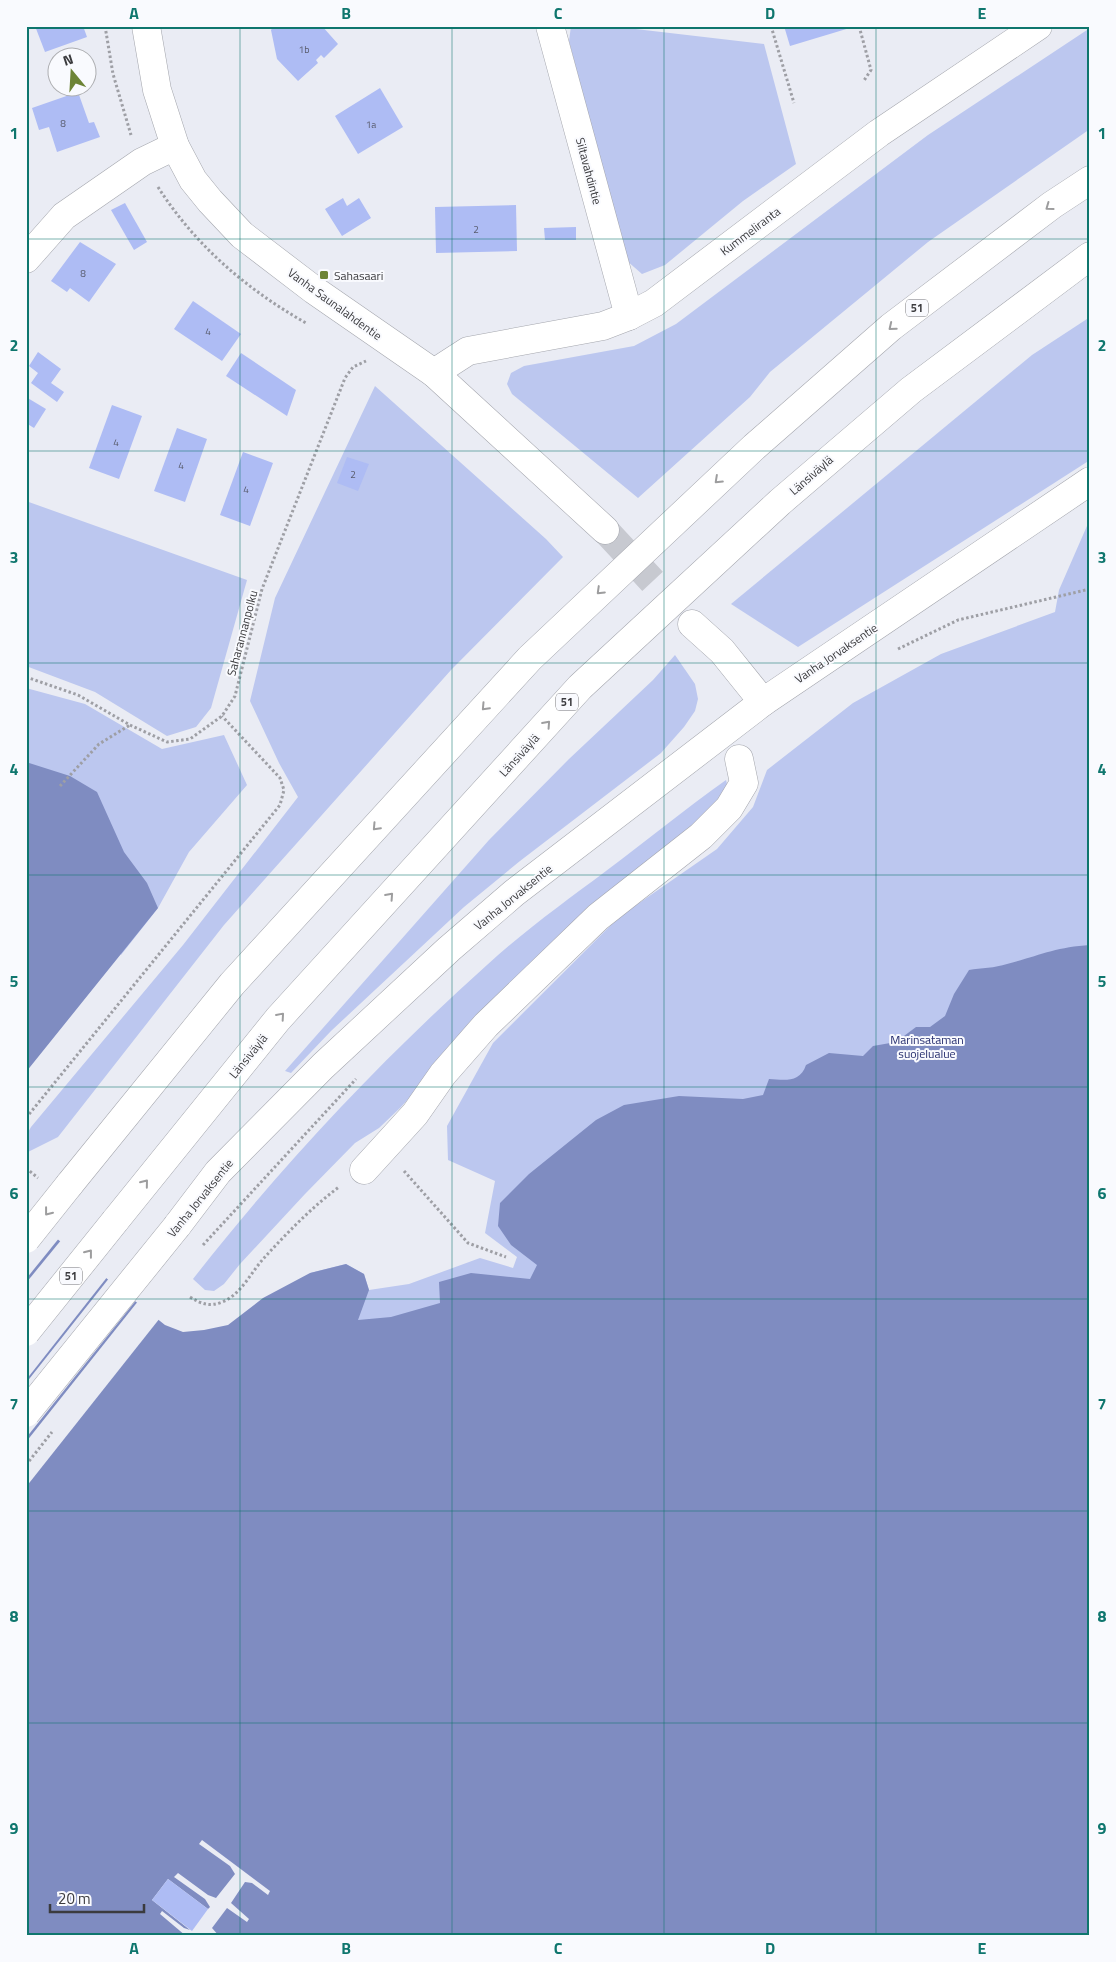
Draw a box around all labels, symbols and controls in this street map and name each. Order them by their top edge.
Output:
text: A [129,1,139,25]
text: B [341,1,351,25]
text: C [554,1,563,25]
text: D [765,1,775,25]
text: E [978,1,987,25]
house number: 1b [299,42,309,57]
north arrow [48,48,98,98]
text: N [60,48,76,71]
house number: 8 [60,116,66,131]
house number: 1a [366,117,376,132]
text: 1 [10,121,18,145]
text: 1 [1098,121,1106,145]
street label: Siltavahdintie [571,135,607,207]
one-way arrow [1045,201,1055,210]
street label: Kummeliranta [716,202,784,260]
house number: 2 [473,222,479,237]
street label: Vanha Saunalahdentie [284,263,386,345]
house number: 8 [80,266,86,281]
place label: Sahasaari [334,266,383,285]
marker: Sahasaari [318,269,330,281]
road number: 51 [906,300,928,316]
one-way arrow [889,321,898,329]
house number: 4 [205,324,211,339]
text: 2 [10,333,18,357]
text: 2 [1098,333,1106,357]
house number: 4 [113,435,119,450]
street label: Länsiväylä [785,451,837,499]
house number: 4 [178,458,184,473]
house number: 2 [350,467,356,482]
one-way arrow [714,474,723,483]
house number: 4 [243,482,249,497]
text: 3 [10,545,18,569]
text: 3 [1098,545,1106,569]
one-way arrow [596,586,605,595]
street label: Saharannanpolku [221,588,263,678]
street label: Vanha Jorvaksentie [791,618,881,688]
road number: 51 [556,694,578,710]
one-way arrow [482,702,491,711]
one-way arrow [541,720,550,729]
street label: Länsiväylä [494,729,544,781]
text: 4 [10,757,19,781]
text: 4 [1098,757,1107,781]
one-way arrow [373,821,382,830]
street label: Vanha Jorvaksentie [470,859,556,935]
one-way arrow [385,892,394,901]
text: 5 [10,969,19,993]
text: 5 [1098,969,1107,993]
one-way arrow [275,1012,284,1021]
street label: Länsiväylä [224,1030,272,1082]
park label: Marinsataman suojelualue [890,1030,964,1063]
street label: Vanha Jorvaksentie [162,1155,238,1241]
one-way arrow [140,1179,149,1188]
text: 6 [10,1181,19,1205]
text: 6 [1098,1181,1107,1205]
one-way arrow [45,1206,53,1215]
one-way arrow [84,1250,92,1259]
road number: 51 [60,1268,82,1284]
text: 7 [10,1392,18,1416]
text: 7 [1098,1392,1106,1416]
text: 8 [10,1604,19,1628]
text: 8 [1098,1604,1107,1628]
text: 9 [10,1816,19,1840]
text: 9 [1098,1816,1107,1840]
scale bar [50,1882,144,1914]
text: 20 m [58,1887,91,1910]
text: A [129,1936,139,1960]
text: B [341,1936,351,1960]
text: C [554,1936,563,1960]
text: D [765,1936,775,1960]
text: E [978,1936,987,1960]

